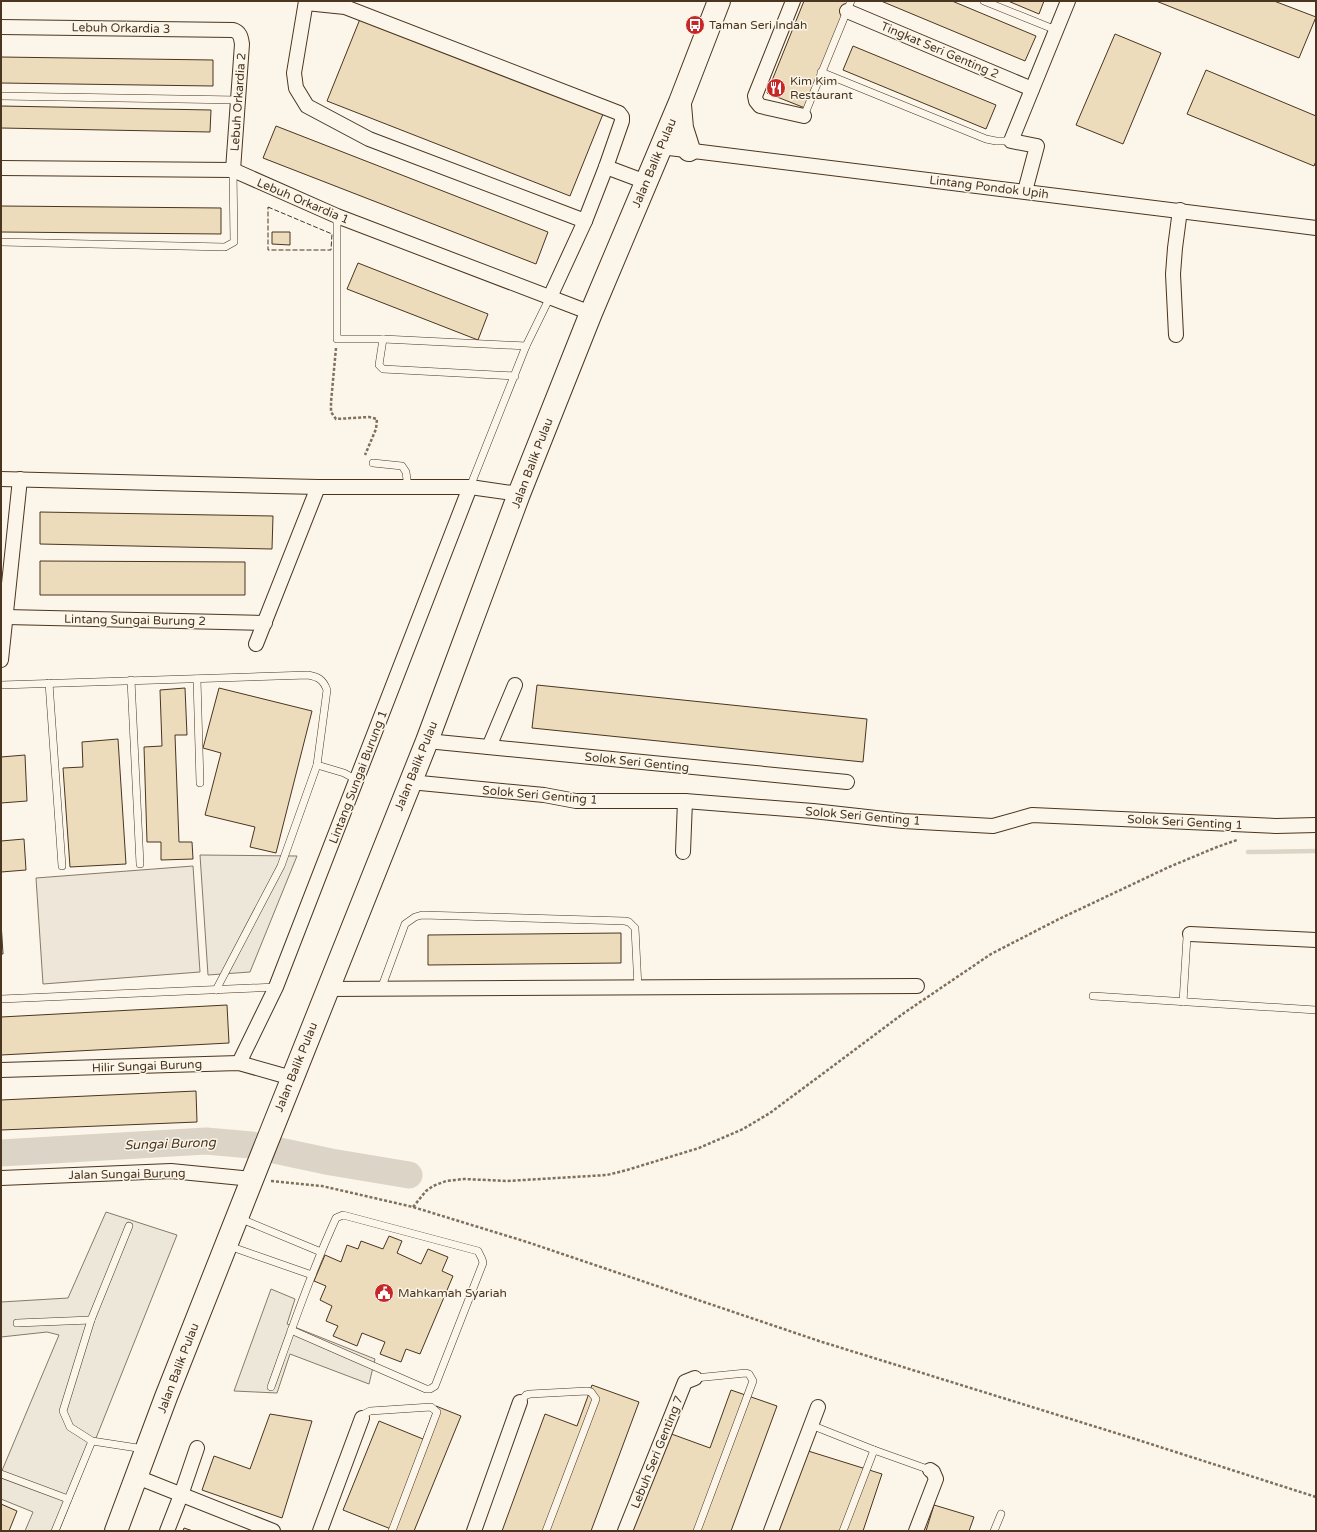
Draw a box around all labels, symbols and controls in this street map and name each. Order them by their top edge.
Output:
bus stop icon: Taman Seri Indah [684,14,706,36]
place label: Taman Seri Indah [709,18,807,32]
street label: Tingkat Seri Genting 2 [879,19,1001,81]
street label: Lebuh Orkardia 3 [71,20,171,36]
street label: Lebuh Orkardia 2 [228,52,248,152]
place label: Kim Kim Restaurant [790,74,853,102]
restaurant icon: Kim Kim Restaurant [765,77,787,99]
street label: Jalan Balik Pulau [629,116,679,210]
street label: Lintang Pondok Upih [929,173,1049,201]
street label: Lebuh Orkardia 1 [255,175,351,227]
street label: Jalan Balik Pulau [508,416,556,510]
street label: Lintang Sungai Burung 2 [64,612,206,628]
street label: Lintang Sungai Burung 1 [326,708,390,846]
street label: Jalan Balik Pulau [392,719,440,813]
street label: Solok Seri Genting [584,750,690,774]
street label: Solok Seri Genting 1 [482,783,598,807]
street label: Solok Seri Genting 1 [805,804,921,828]
street label: Solok Seri Genting 1 [1127,812,1243,832]
street label: Jalan Balik Pulau [272,1020,320,1114]
street label: Hilir Sungai Burung [92,1057,202,1075]
water label: Sungai Burong [124,1134,217,1154]
street label: Jalan Sungai Burung [68,1166,186,1182]
public building icon: Mahkamah Syariah [373,1282,395,1304]
place label: Mahkamah Syariah [398,1286,507,1300]
street label: Jalan Balik Pulau [154,1321,202,1415]
street label: Lebuh Seri Genting 7 [628,1394,686,1510]

